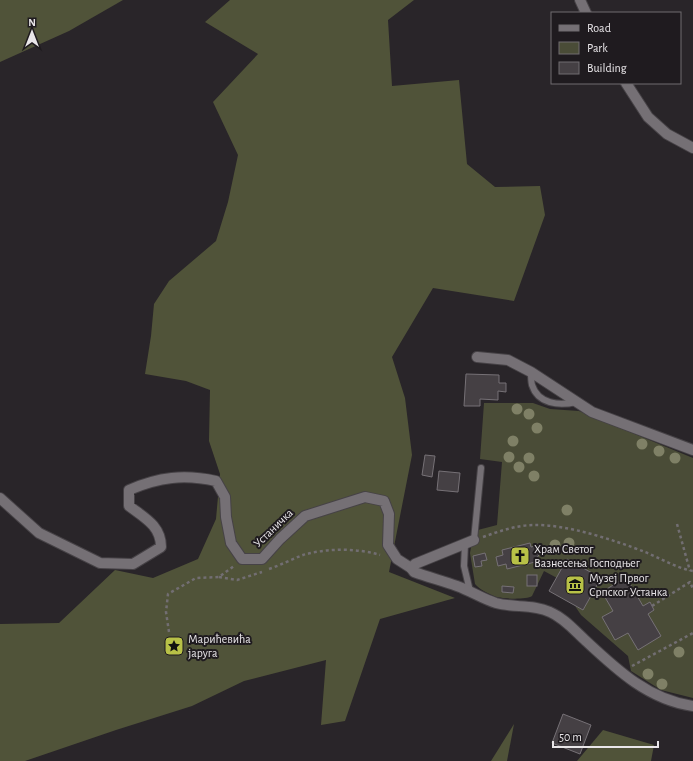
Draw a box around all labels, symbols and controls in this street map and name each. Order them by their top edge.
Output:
north arrow [12,12,52,52]
legend [551,12,681,84]
text: N [28,17,36,28]
text: Road [587,22,611,34]
text: Park [587,42,608,54]
text: Building [587,62,627,74]
street label: Устаничка [251,506,295,550]
place label: Храм Светог Вазнесења Господњег [534,543,641,569]
church icon: Храм Светог Вазнесења Господњег [509,545,531,567]
place label: Музеј Првог Српског Устанка [589,572,668,598]
museum icon: Музеј Првог Српског Устанка [564,574,586,596]
place label: Марићевића јаруга [188,633,251,660]
place icon: Марићевића јаруга [163,635,185,657]
scale bar [553,723,658,749]
text: 50 m [559,731,582,743]

